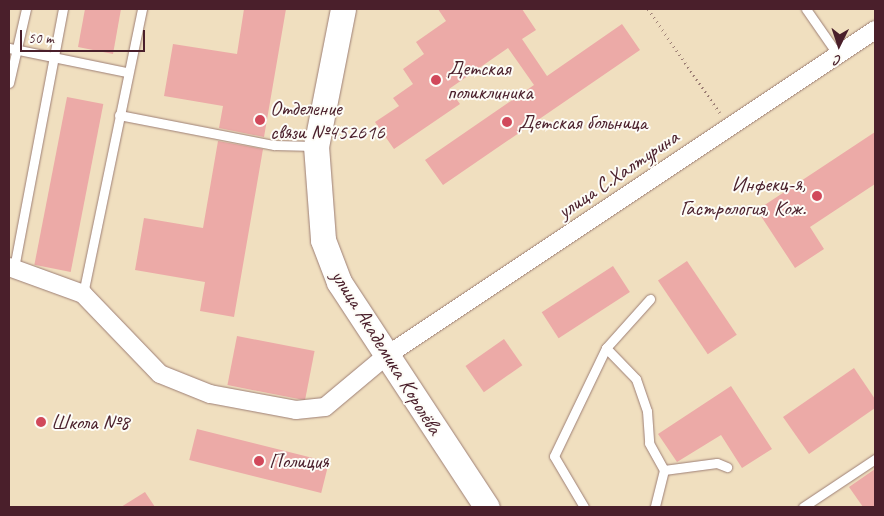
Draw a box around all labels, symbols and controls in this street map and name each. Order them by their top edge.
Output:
scale bar [22,20,148,52]
north arrow [814,20,864,70]
text: 50 m [28,29,54,48]
text: С [834,52,842,69]
place label: Детская поликлиника [447,55,533,105]
marker: Детская поликлиника [429,73,443,87]
place label: Отделение связи №452616 [270,95,385,145]
place label: Детская больница [518,109,647,135]
marker: Отделение связи №452616 [254,114,266,126]
marker: Детская больница [500,115,514,129]
street label: улица С.Халтурина [553,124,683,224]
place label: Инфекц-я, Гастрология, Кож. [680,171,806,221]
marker: Инфекц-я, Гастрология, Кож. [810,189,824,203]
street label: улица Академика Королёва [327,266,447,438]
place label: Школа №8 [51,409,129,435]
marker: Школа №8 [35,416,47,428]
place label: Полиция [269,448,329,474]
marker: Полиция [253,455,265,467]

